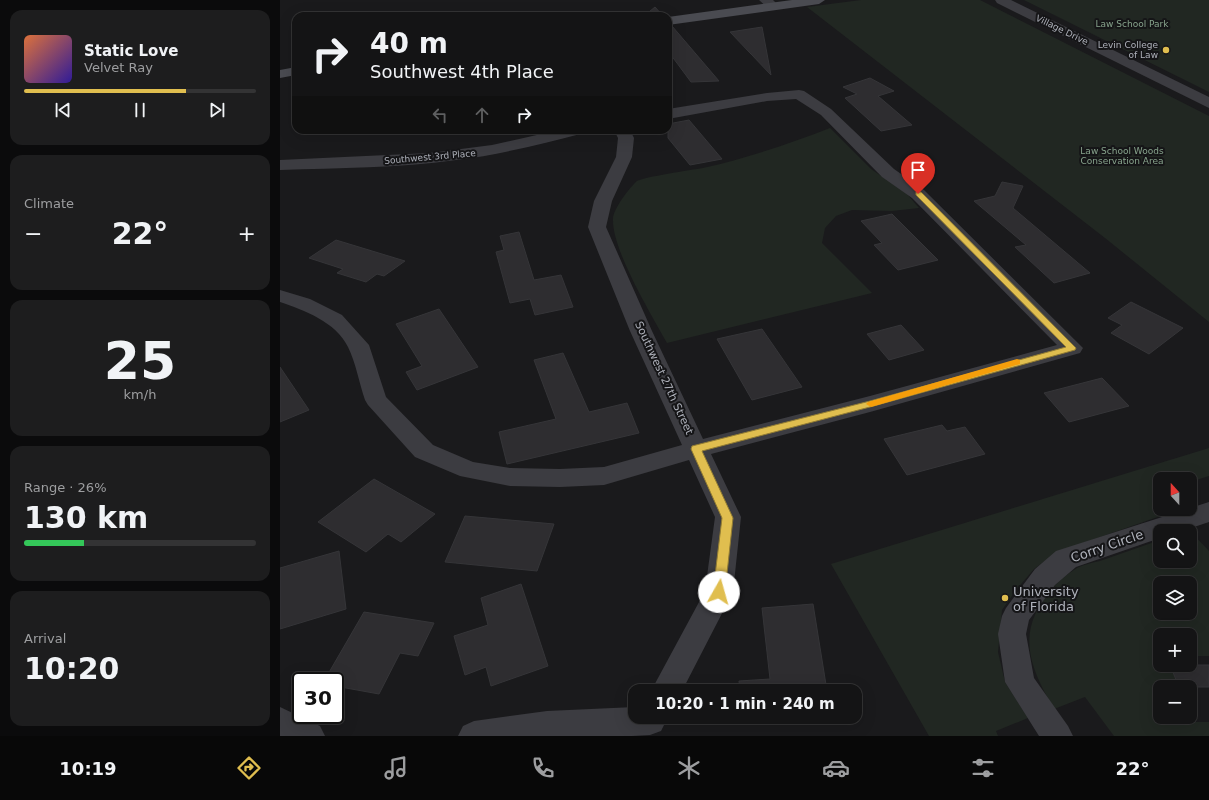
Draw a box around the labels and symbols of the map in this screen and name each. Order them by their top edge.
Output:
street label: Village Drive [1034,13,1090,47]
park label: Law School Park [1096,19,1169,29]
place label: Levin College of Law [1098,40,1158,60]
marker: Levin College of Law [1161,45,1171,55]
park label: Law School Woods Conservation Area [1080,146,1164,166]
street label: Southwest 3rd Place [384,148,477,166]
pin [901,153,935,194]
street label: Southwest 27th Street [632,319,696,437]
north arrow [1153,472,1197,516]
street label: Corry Circle [1069,527,1145,565]
position arrow [698,571,740,613]
place label: University of Florida [1013,584,1079,614]
marker: University of Florida [1000,593,1010,603]
speed limit sign: 30 [292,672,344,724]

